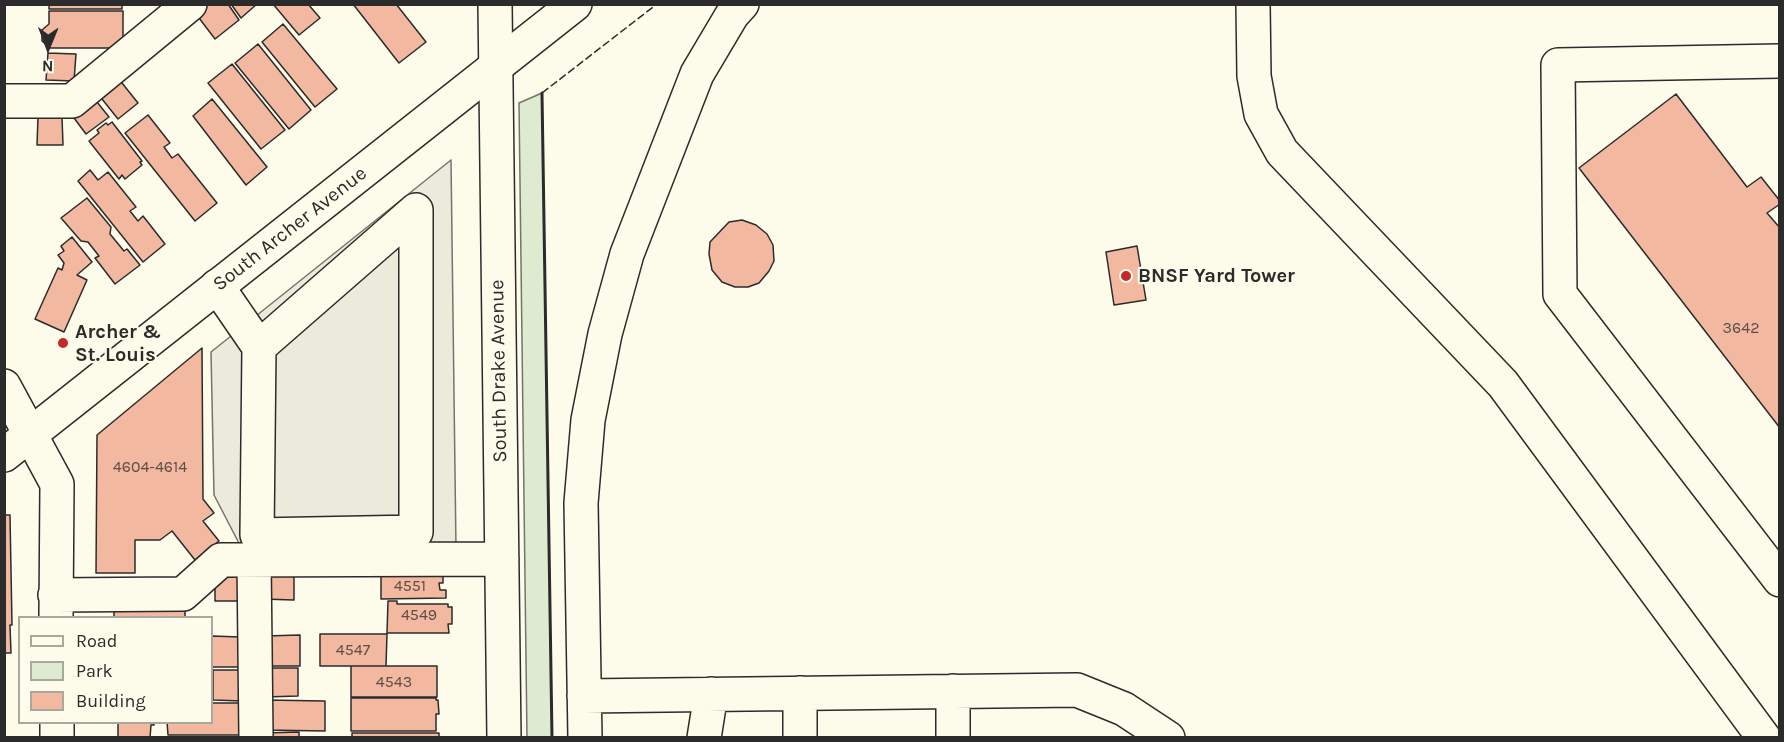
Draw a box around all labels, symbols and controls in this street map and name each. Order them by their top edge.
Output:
north arrow [18,18,78,78]
text: N [42,57,54,76]
street label: South Archer Avenue [208,161,372,297]
place label: BNSF Yard Tower [1138,264,1295,288]
marker: BNSF Yard Tower [1119,269,1133,283]
street label: South Drake Avenue [485,279,513,463]
house number: 3642 [1723,318,1759,338]
place label: Archer & St. Louis [75,320,161,367]
marker: Archer & St. Louis [56,336,70,350]
house number: 4604-4614 [113,457,187,477]
house number: 4551 [394,576,426,596]
house number: 4549 [401,605,437,625]
legend [18,616,213,724]
text: Road [76,630,117,652]
house number: 4547 [336,640,370,660]
text: Park [76,660,113,682]
house number: 4543 [376,672,412,692]
text: Building [76,690,146,712]

